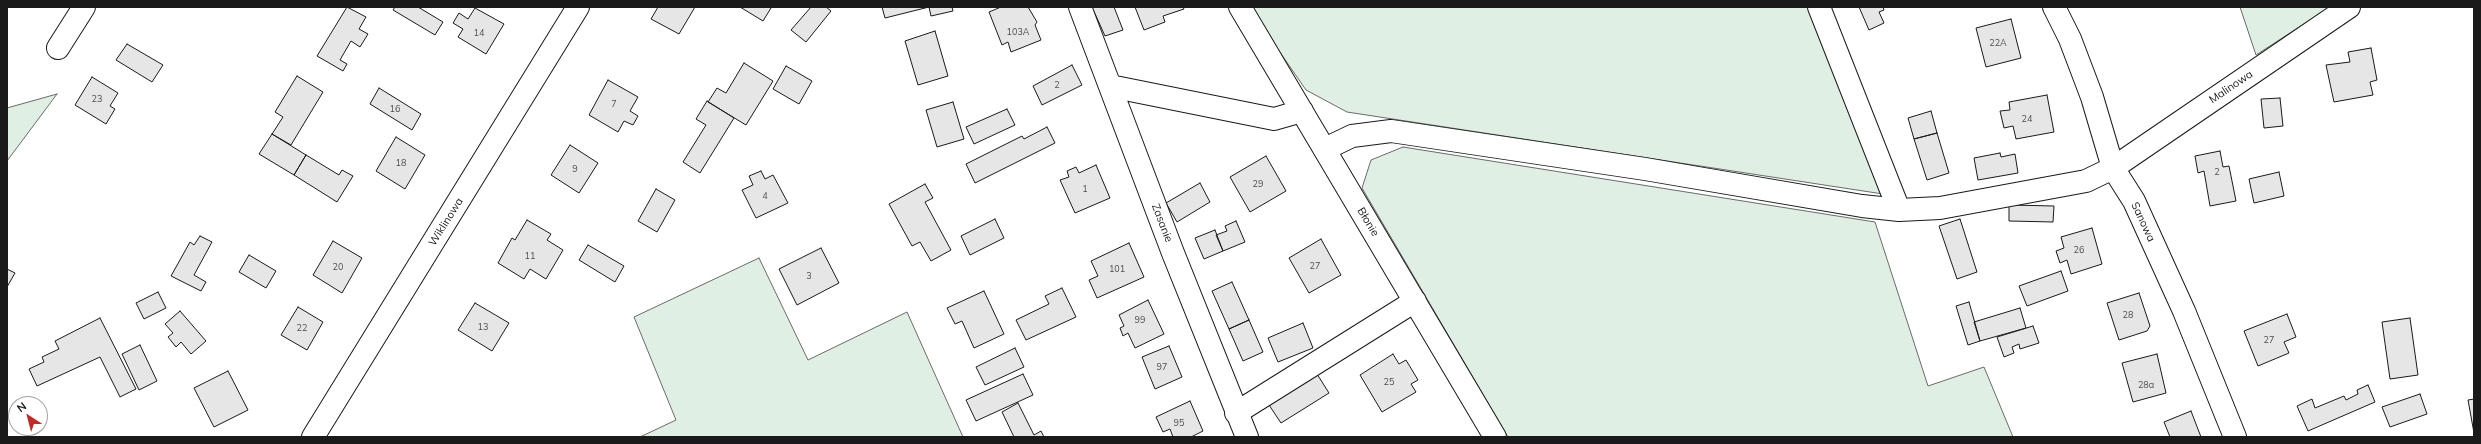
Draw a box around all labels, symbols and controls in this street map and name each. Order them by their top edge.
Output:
house number: 103A [1007,27,1029,37]
house number: 14 [474,28,484,38]
house number: 22A [1989,38,2007,48]
street label: Malinowa [2207,68,2255,106]
house number: 2 [1054,80,1060,90]
house number: 23 [92,94,102,104]
house number: 7 [611,99,617,109]
house number: 16 [390,104,400,114]
house number: 24 [2022,114,2032,124]
house number: 18 [396,158,406,168]
house number: 9 [572,164,578,174]
house number: 2 [2214,167,2220,177]
house number: 29 [1253,179,1263,189]
house number: 1 [1082,184,1088,194]
house number: 4 [762,191,768,201]
street label: Wiklinowa [426,195,466,249]
street label: Sanowa [2128,200,2158,244]
street label: Zasanie [1149,202,1175,244]
street label: Błonie [1354,205,1382,239]
house number: 26 [2074,245,2084,255]
house number: 11 [525,251,535,261]
house number: 27 [1310,261,1320,271]
house number: 20 [333,262,343,272]
house number: 101 [1109,264,1125,274]
house number: 3 [806,271,812,281]
house number: 28 [2123,310,2133,320]
house number: 99 [1135,315,1145,325]
house number: 13 [478,322,488,332]
house number: 22 [297,323,307,333]
house number: 27 [2264,335,2274,345]
house number: 97 [1157,362,1167,372]
house number: 25 [1384,377,1394,387]
house number: 28a [2138,380,2154,390]
north arrow [8,396,48,436]
text: N [14,399,29,415]
house number: 95 [1174,418,1184,428]

